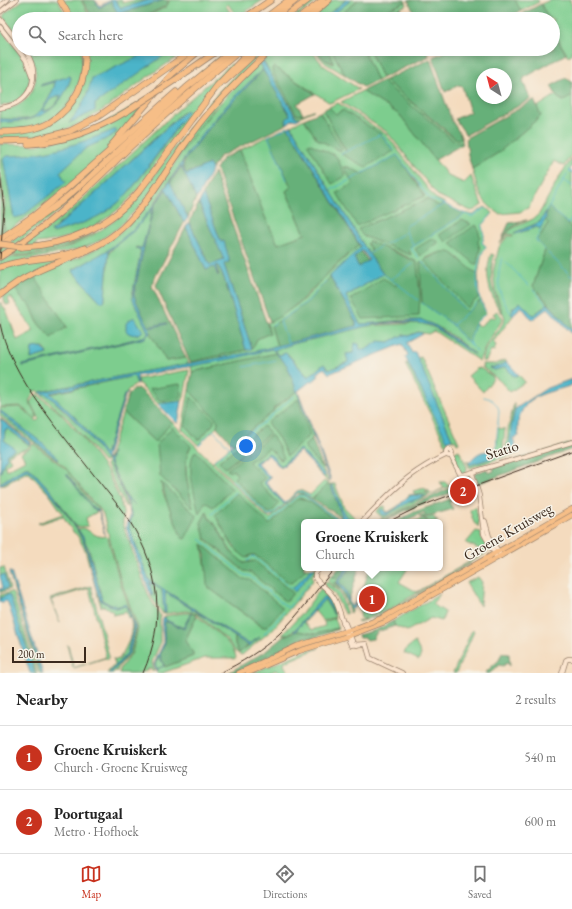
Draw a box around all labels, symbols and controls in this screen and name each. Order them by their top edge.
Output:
search box [12,12,560,56]
icon: search [26,23,48,45]
text: Search here [58,25,123,44]
north arrow [476,68,512,104]
your location [236,436,256,456]
street label: Statio [483,436,521,464]
pin: 2 [450,476,476,506]
street label: Groene Kruisweg [460,498,556,565]
popup [301,519,443,571]
text: Groene Kruiskerk [315,527,429,546]
text: Church [315,546,355,563]
pin: 1 [359,584,385,614]
scale bar [12,645,86,664]
text: 200 m [18,647,45,661]
text: Nearby [16,688,68,710]
text: 2 results [515,691,556,708]
text: Groene Kruiskerk [54,740,167,759]
text: 1 [26,749,32,766]
text: 540 m [525,749,556,766]
text: Church · Groene Kruisweg [54,759,188,776]
text: Poortugaal [54,804,123,823]
text: 2 [26,813,32,830]
text: 600 m [525,813,556,830]
text: Metro · Hofhoek [54,823,139,840]
tab: Map [80,863,102,901]
tab: Directions [263,863,307,901]
tab: Saved [468,863,492,901]

